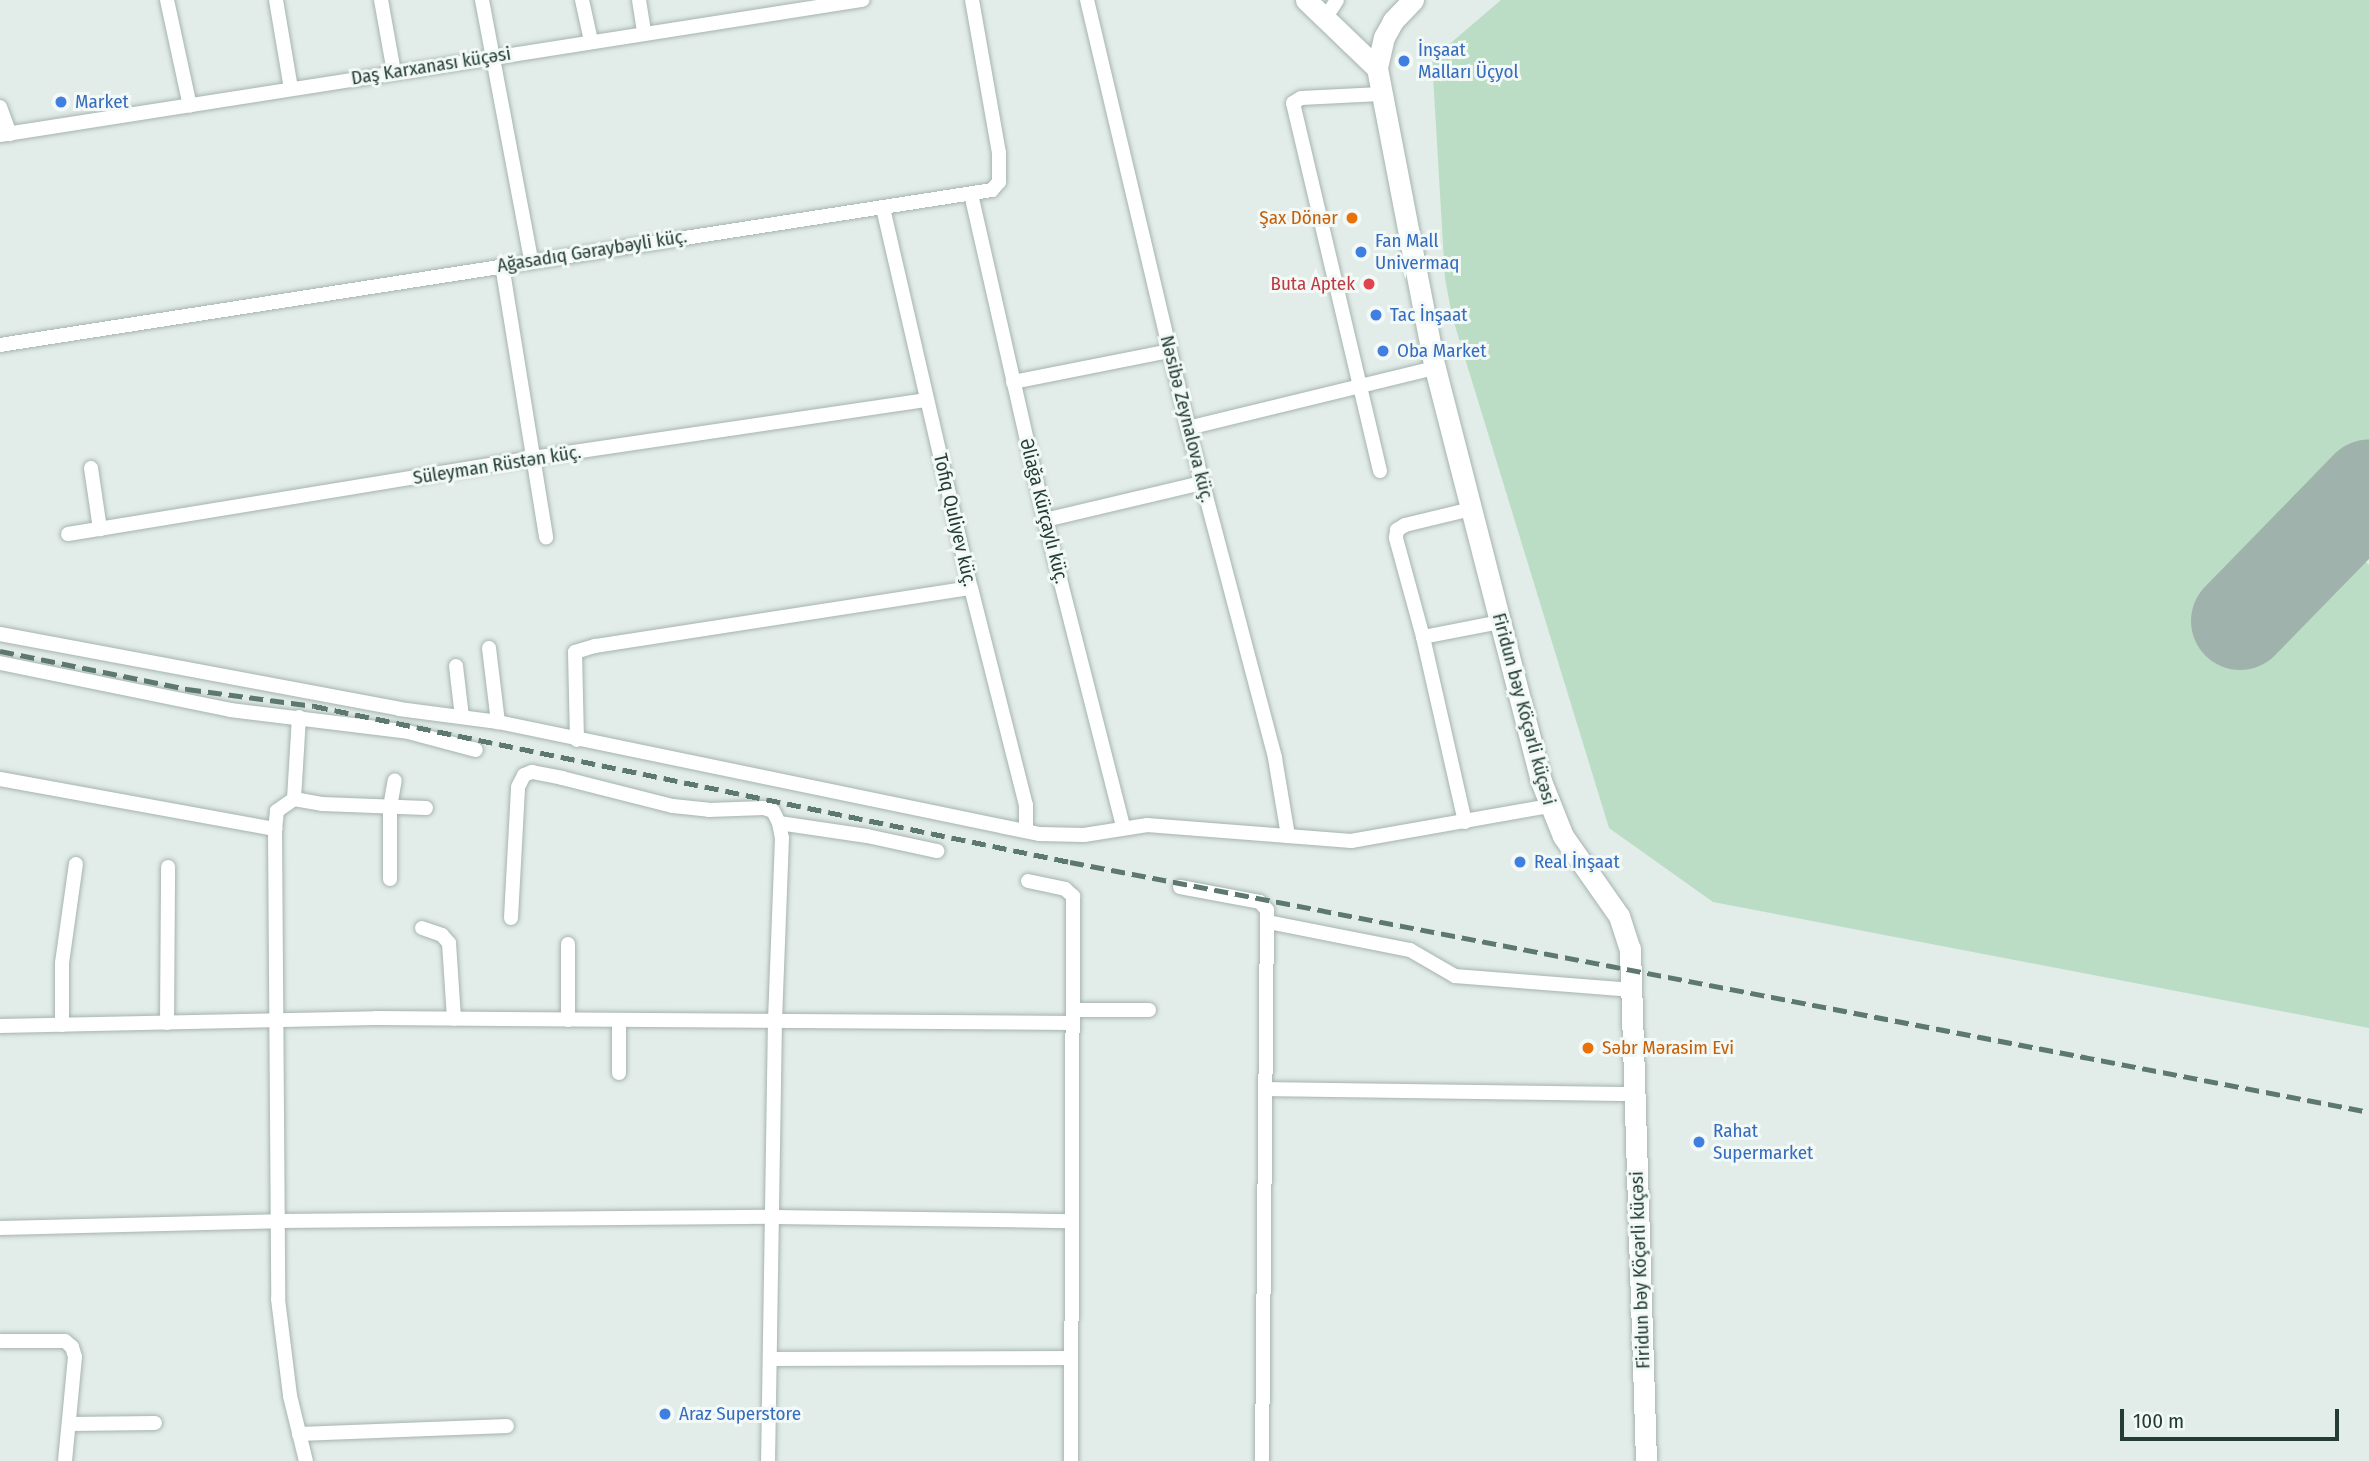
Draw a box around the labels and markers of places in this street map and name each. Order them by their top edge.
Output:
place label: İnşaat Malları Üçyol [1418,39,1518,83]
marker: İnşaat Malları Üçyol [1396,53,1412,69]
place label: Market [75,91,129,113]
marker: Market [53,94,69,110]
place label: Şax Dönər [1259,207,1338,229]
marker: Şax Dönər [1344,210,1360,226]
place label: Fan Mall Univermaq [1375,230,1459,274]
marker: Fan Mall Univermaq [1353,244,1369,260]
place label: Buta Aptek [1271,273,1355,295]
marker: Buta Aptek [1361,276,1377,292]
place label: Tac İnşaat [1390,304,1467,326]
marker: Tac İnşaat [1368,307,1384,323]
place label: Oba Market [1397,340,1486,362]
marker: Oba Market [1375,343,1391,359]
place label: Real İnşaat [1534,851,1620,873]
marker: Real İnşaat [1512,854,1528,870]
place label: Səbr Mərasim Evi [1602,1037,1734,1059]
marker: Səbr Mərasim Evi [1580,1040,1596,1056]
place label: Rahat Supermarket [1713,1120,1813,1164]
marker: Rahat Supermarket [1691,1134,1707,1150]
place label: Araz Superstore [679,1403,801,1425]
marker: Araz Superstore [657,1406,673,1422]

